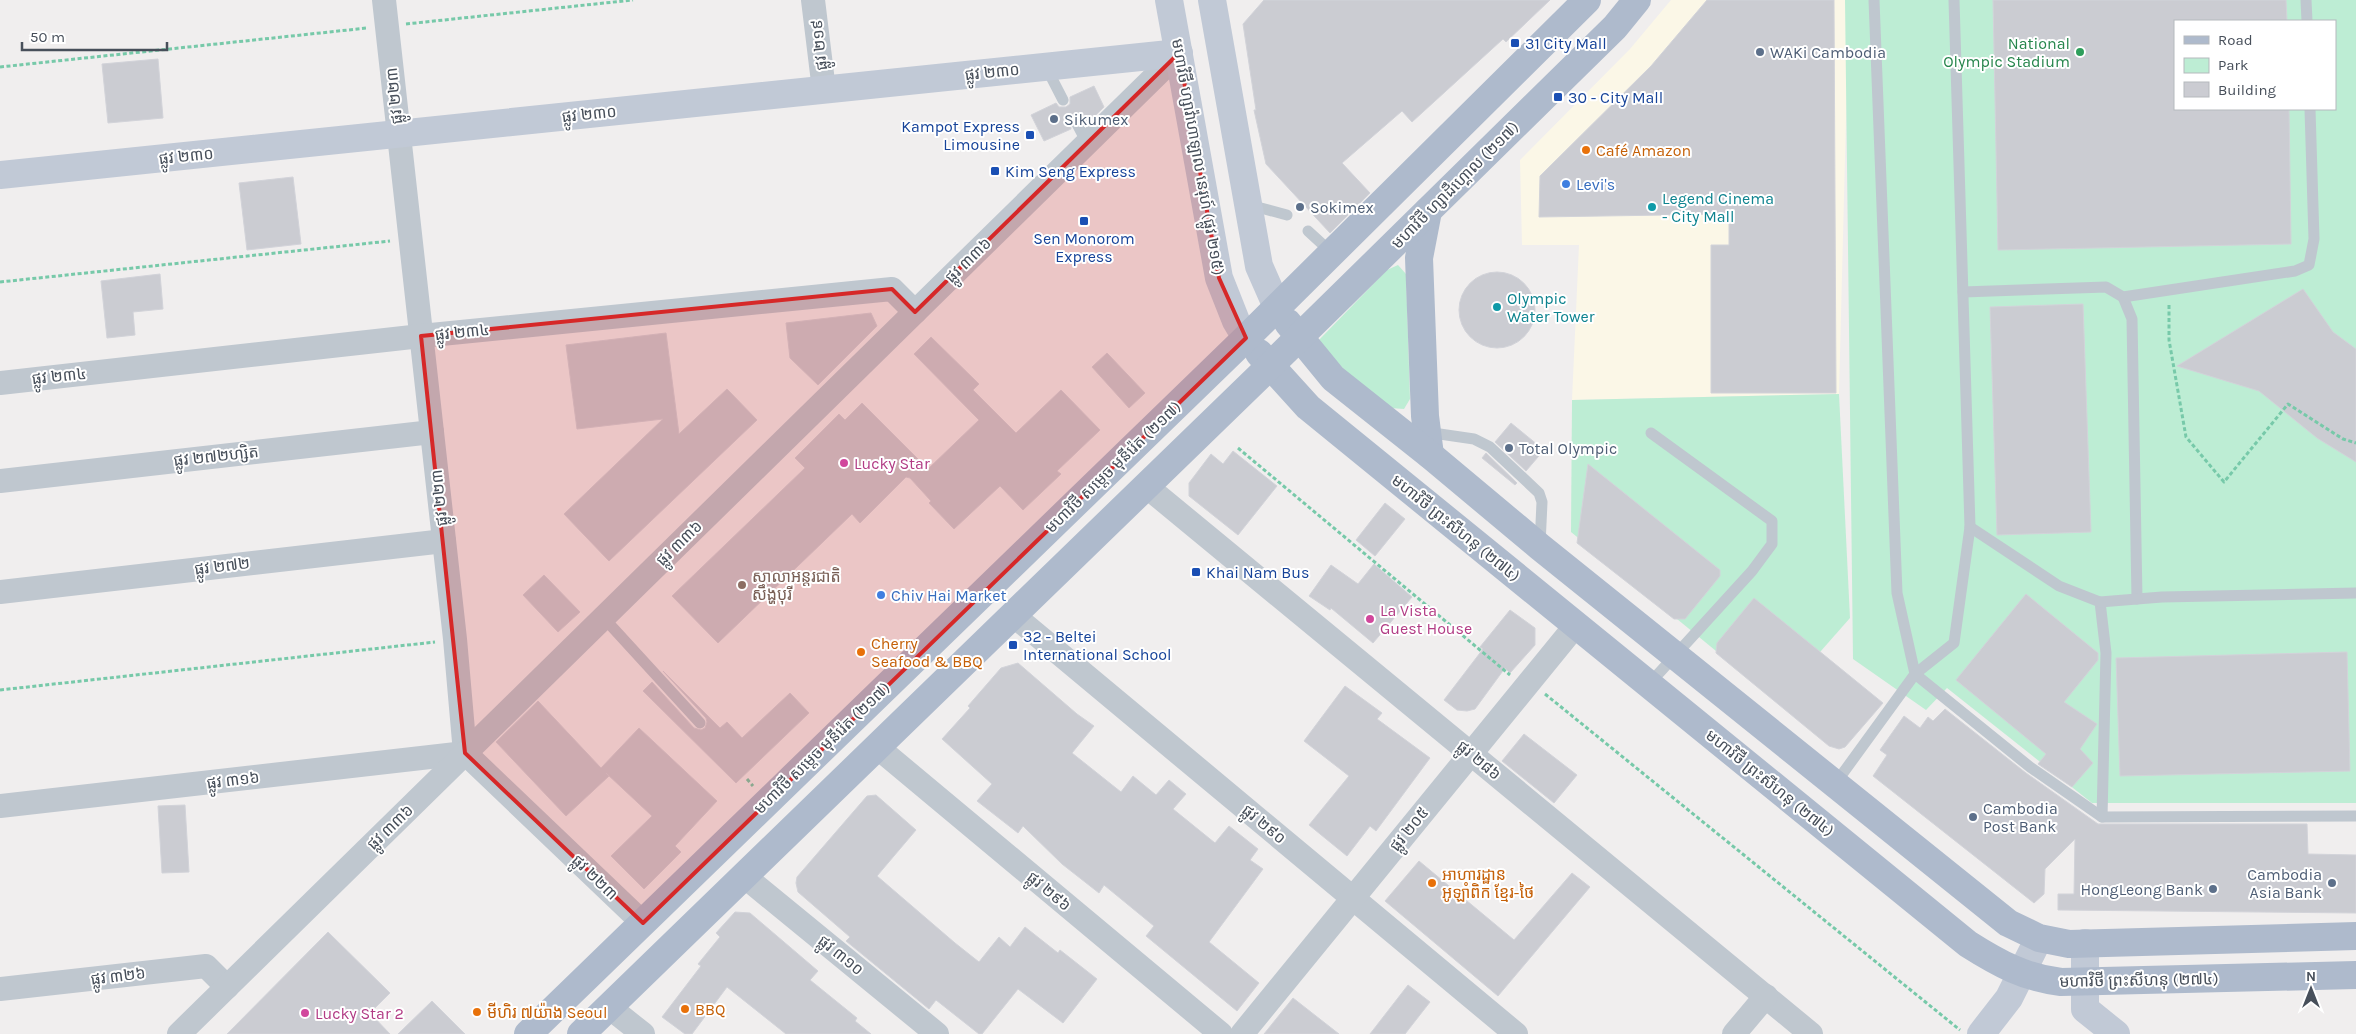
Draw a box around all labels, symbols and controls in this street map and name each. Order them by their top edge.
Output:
street label: ផ្លូវ ២១៩ [807,18,836,72]
scale bar [22,20,168,52]
legend [2174,20,2336,110]
text: 50 m [30,28,65,46]
text: Road [2218,31,2253,49]
place label: 31 City Mall [1525,34,1607,53]
place label: National Olympic Stadium [1943,34,2070,71]
street label: មហាវិថី ហ្សាវ៉ាហាឡាល នេរុហ៍ (ផ្លូវ ២១៥) [1163,37,1230,278]
marker: 31 City Mall [1509,37,1521,49]
place label: WAKi Cambodia [1770,43,1886,62]
marker: WAKi Cambodia [1754,46,1766,58]
marker: National Olympic Stadium [2074,46,2086,58]
text: Park [2218,56,2248,74]
street label: ផ្លូវ ២៣០ [964,60,1021,89]
street label: ផ្លូវ ២២៣ [382,66,411,125]
text: Building [2218,81,2276,99]
place label: 30 - City Mall [1568,88,1663,107]
marker: 30 - City Mall [1552,91,1564,103]
street label: ផ្លូវ ២៣០ [561,102,618,131]
place label: Sikumex [1064,110,1129,129]
marker: Sikumex [1048,113,1060,125]
street label: មហាវិថី ហ្សាដឹហ្គោល (២១៧) [1386,116,1523,253]
place label: Kampot Express Limousine [901,117,1020,154]
marker: Kampot Express Limousine [1024,129,1036,141]
place label: Café Amazon [1596,141,1691,160]
street label: ផ្លូវ ២៣០ [158,144,215,173]
marker: Café Amazon [1580,144,1592,156]
place label: Kim Seng Express [1005,162,1136,181]
marker: Kim Seng Express [989,165,1001,177]
place label: Levi's [1576,175,1615,194]
marker: Levi's [1560,178,1572,190]
place label: Legend Cinema - City Mall [1662,189,1774,226]
place label: Sokimex [1310,198,1374,217]
marker: Sokimex [1294,201,1306,213]
marker: Legend Cinema - City Mall [1646,201,1658,213]
marker: Sen Monorom Express [1078,215,1090,227]
place label: Sen Monorom Express [1033,229,1135,266]
street label: ផ្លូវ ៣៣៦ [941,233,998,290]
place label: Olympic Water Tower [1507,289,1595,326]
marker: Olympic Water Tower [1491,301,1503,313]
street label: ផ្លូវ ២៣៤ [434,320,491,349]
street label: ផ្លូវ ២៣៤ [31,364,88,393]
street label: មហាវិថី សម្តេច មុនីរ៉េត (២១៧) [1040,396,1186,538]
place label: Total Olympic [1519,439,1617,458]
street label: ផ្លូវ ២៧២ហ្សិត [172,442,260,475]
marker: Total Olympic [1503,442,1515,454]
place label: Lucky Star [854,454,930,473]
marker: Lucky Star [838,457,850,469]
street label: ផ្លូវ ២២៣ [427,468,456,527]
street label: មហាវិថី ព្រះសីហនុ (២៧៤) [1387,469,1525,587]
street label: ផ្លូវ ៣៣៦ [652,516,709,573]
street label: ផ្លូវ ២៧២ [193,553,251,584]
place label: Khai Nam Bus [1206,563,1309,582]
marker: Khai Nam Bus [1190,566,1202,578]
place label: សាលាអន្តរជាតិ សឹង្ហបុរី [752,567,841,605]
marker: សាលាអន្តរជាតិ សឹង្ហបុរី [736,579,748,591]
place label: Chiv Hai Market [891,586,1007,605]
marker: Chiv Hai Market [875,589,887,601]
place label: La Vista Guest House [1380,601,1472,638]
marker: La Vista Guest House [1364,613,1376,625]
place label: 32 - Beltei International School [1023,627,1171,664]
place label: Cherry Seafood & BBQ [871,634,983,671]
marker: 32 - Beltei International School [1007,639,1019,651]
marker: Cherry Seafood & BBQ [855,646,867,658]
street label: មហាវិថី សម្តេច មុនីរ៉េត (២១៧) [749,677,895,819]
street label: មហាវិថី ព្រះសីហនុ (២៧៤) [1701,724,1839,842]
street label: ផ្លូវ ២៨៦ [1450,736,1505,787]
street label: ផ្លូវ ៣១៦ [205,767,261,797]
place label: Cambodia Post Bank [1983,799,2058,836]
street label: ផ្លូវ ៣៣៦ [363,800,420,857]
street label: ផ្លូវ ២៩០ [1235,800,1290,851]
street label: ផ្លូវ ២០៥ [1385,803,1436,858]
marker: Cambodia Post Bank [1967,811,1979,823]
street label: ផ្លូវ ២២៣ [565,850,622,907]
place label: អាហារដ្ឋាន អូឡាំពិក ខ្មែរ-ថៃ [1442,865,1534,902]
place label: Cambodia Asia Bank [2247,865,2322,902]
street label: ផ្លូវ ២៩៦ [1020,867,1075,918]
marker: អាហារដ្ឋាន អូឡាំពិក ខ្មែរ-ថៃ [1426,877,1438,889]
marker: Cambodia Asia Bank [2326,877,2338,889]
place label: HongLeong Bank [2081,880,2203,899]
marker: HongLeong Bank [2207,883,2219,895]
street label: ផ្លូវ ៣១០ [811,931,868,983]
street label: ផ្លូវ ៣២៦ [89,963,147,993]
north arrow [2286,964,2336,1014]
street label: មហាវិថី ព្រះសីហនុ (២៧៤) [2059,968,2219,992]
text: N [2306,968,2316,985]
place label: BBQ [695,1000,725,1019]
place label: មីហិរ ៧យ៉ាង Seoul [487,1002,608,1022]
marker: BBQ [679,1003,691,1015]
place label: Lucky Star 2 [315,1004,404,1023]
marker: មីហិរ ៧យ៉ាង Seoul [471,1006,483,1018]
marker: Lucky Star 2 [299,1007,311,1019]

